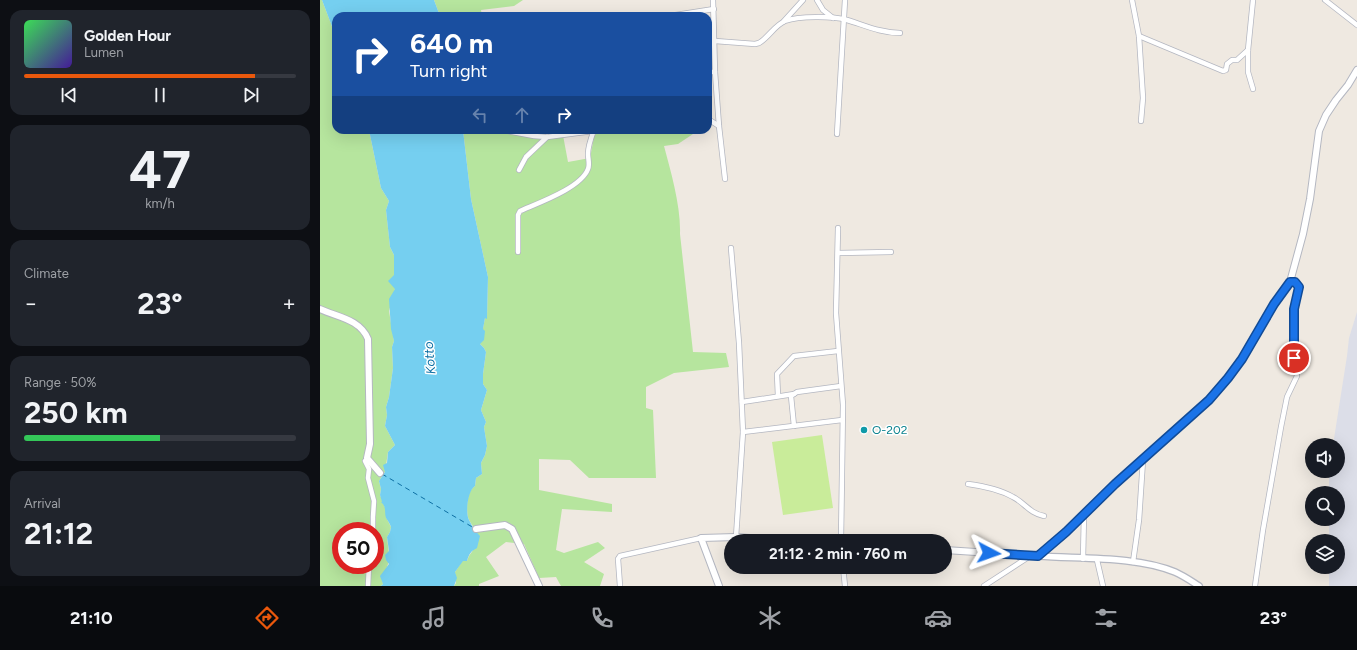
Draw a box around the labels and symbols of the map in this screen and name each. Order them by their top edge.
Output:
water label: Kotto [421,340,438,375]
pin [1277,341,1311,375]
place label: O-202 [872,423,907,437]
marker: O-202 [859,425,869,435]
speed limit sign: 50 [332,522,384,574]
position arrow [968,532,1010,574]

